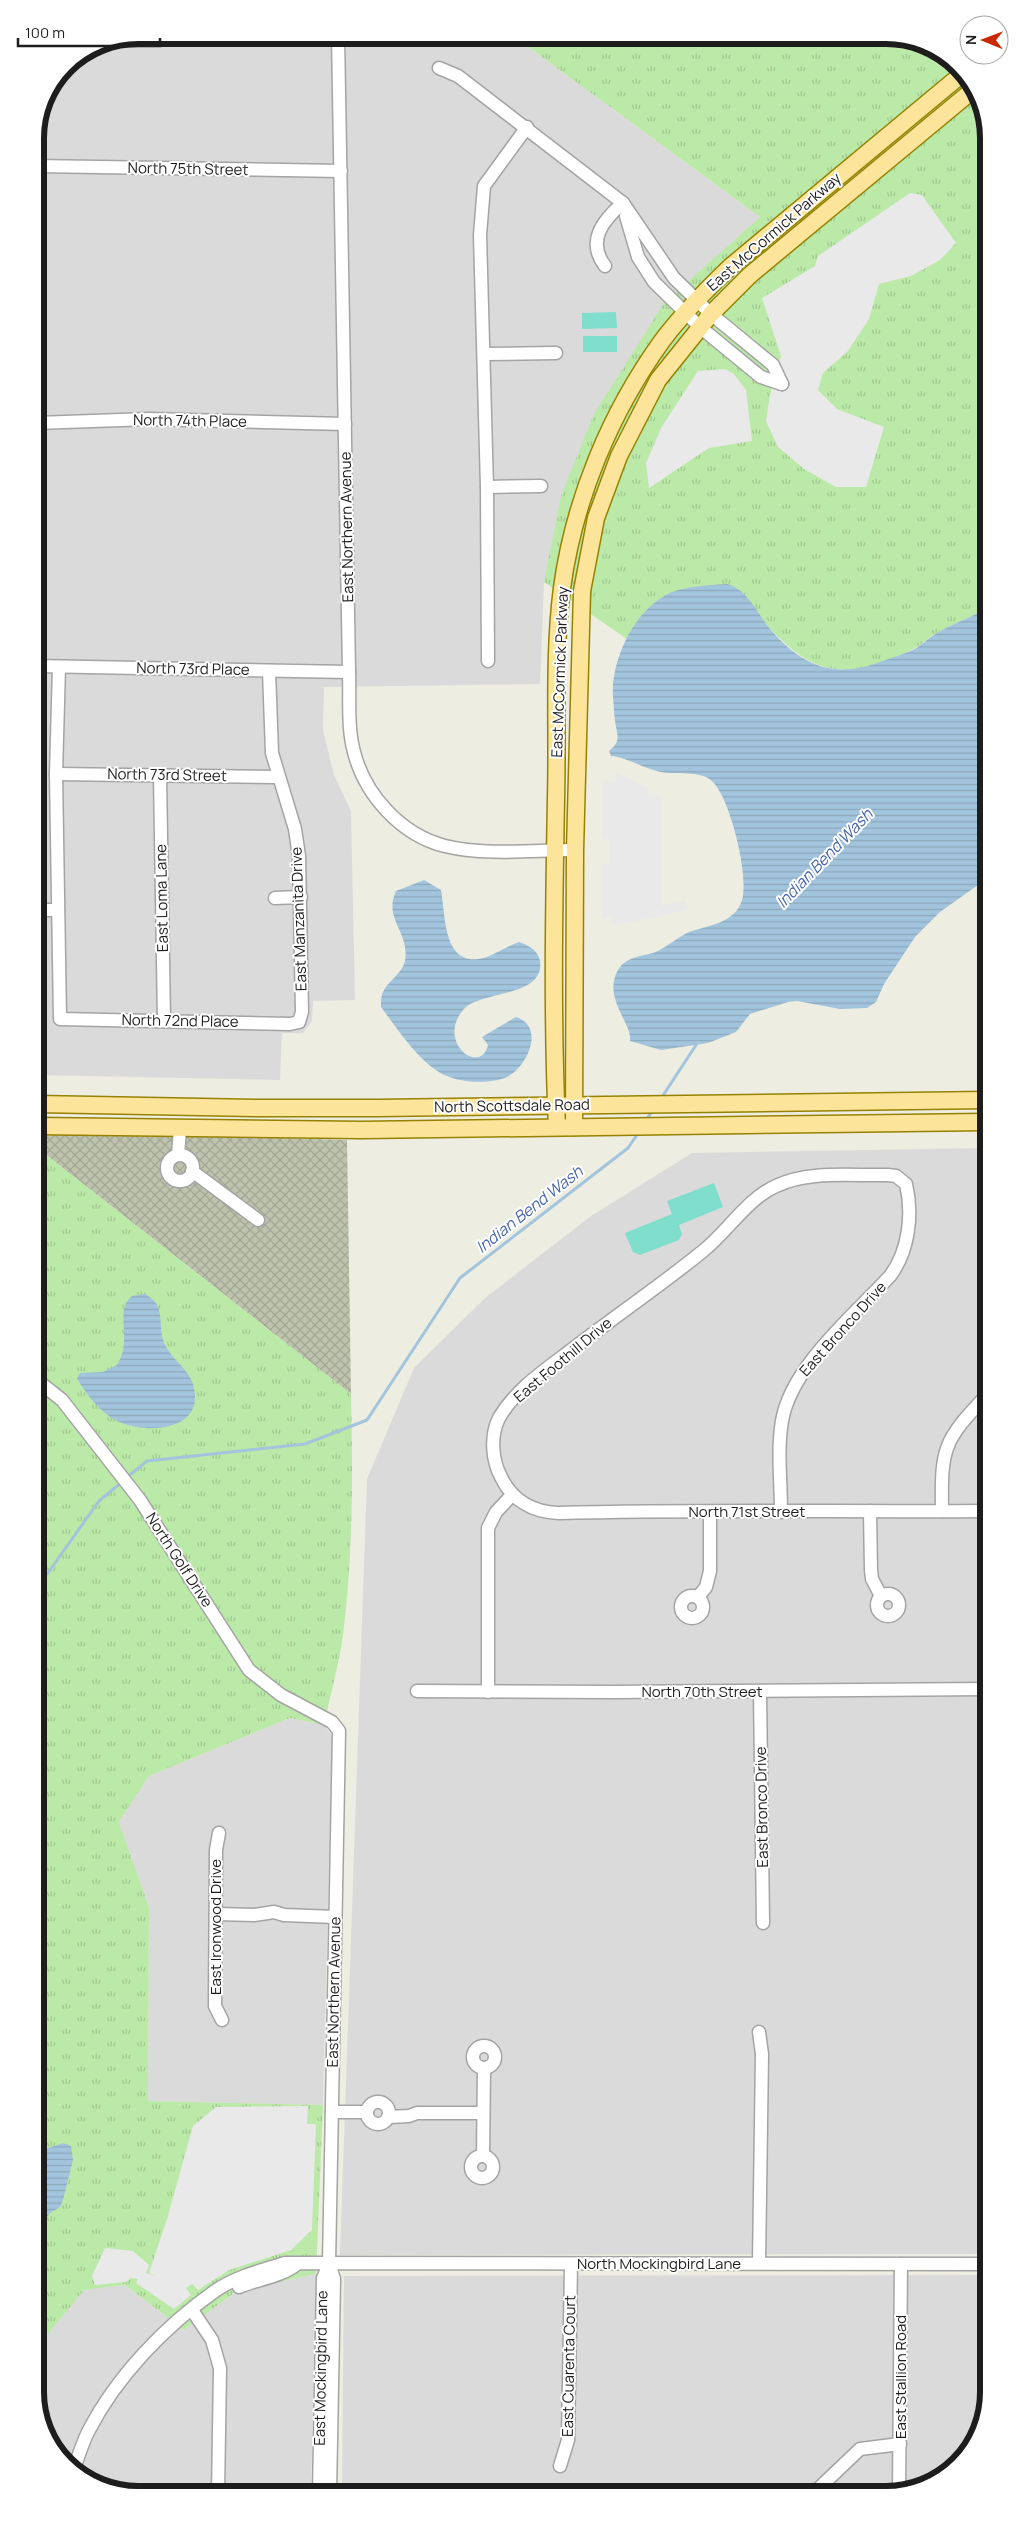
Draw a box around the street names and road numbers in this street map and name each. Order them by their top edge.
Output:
street label: North 75th Street [128,157,249,180]
street label: East McCormick Parkway [702,167,845,296]
street label: North 74th Place [133,409,247,432]
street label: East Northern Avenue [335,451,358,603]
street label: East McCormick Parkway [546,586,573,758]
street label: North 73rd Place [136,657,250,680]
street label: North 73rd Street [107,763,227,786]
street label: East Loma Lane [150,844,173,952]
street label: East Manzanita Drive [285,846,312,991]
street label: North 72nd Place [121,1009,239,1032]
street label: North Scottsdale Road [434,1094,590,1117]
street label: East Bronco Drive [794,1277,891,1381]
street label: East Foothill Drive [509,1312,616,1407]
street label: North 71st Street [689,1501,805,1522]
street label: North Golf Drive [141,1508,218,1611]
street label: North 70th Street [641,1681,763,1702]
street label: East Bronco Drive [750,1746,773,1868]
street label: East Ironwood Drive [205,1859,226,1995]
street label: East Northern Avenue [322,1916,345,2067]
street label: North Mockingbird Lane [577,2253,741,2274]
street label: East Mockingbird Lane [309,2290,332,2446]
street label: East Cuarenta Court [557,2295,580,2437]
street label: East Stallion Road [890,2315,911,2439]

